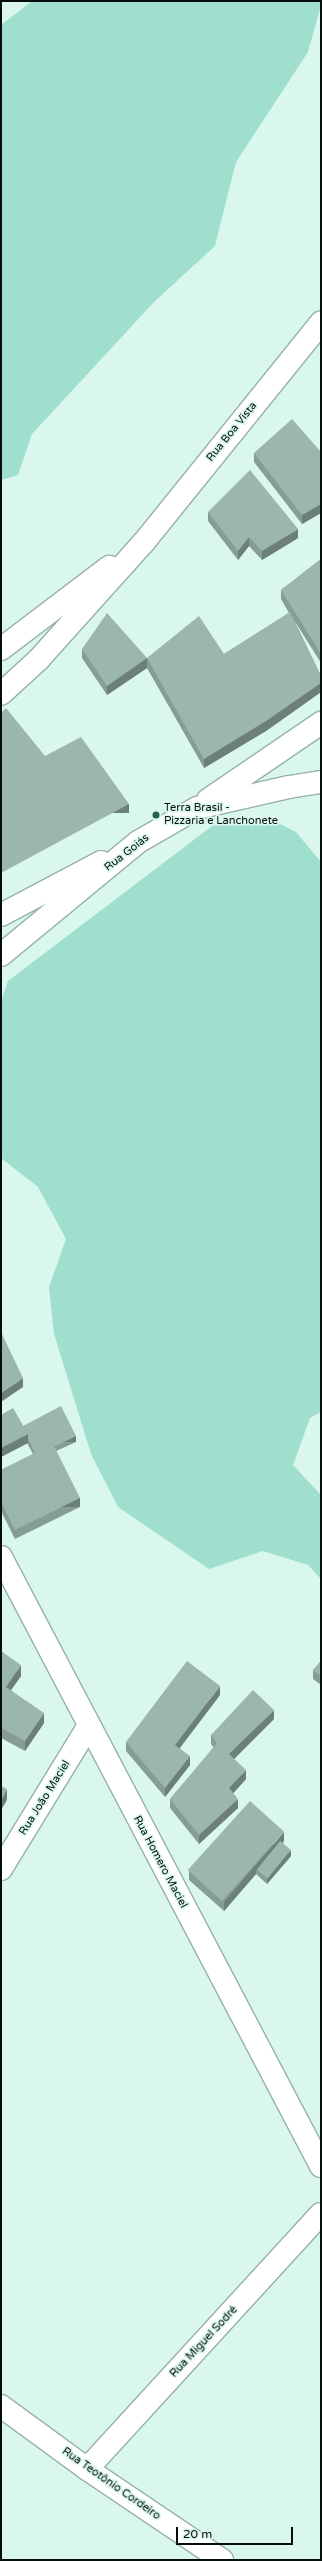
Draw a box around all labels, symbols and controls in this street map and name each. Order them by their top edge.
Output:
street label: Rua Boa Vista [204,400,260,464]
place label: Terra Brasil - Pizzaria e Lanchonete [164,802,278,828]
marker: Terra Brasil - Pizzaria e Lanchonete [151,810,161,820]
street label: Rua Goiás [102,832,152,874]
street label: Rua João Maciel [17,1758,73,1838]
street label: Rua Homero Maciel [130,1814,190,1910]
street label: Rua Miguel Sodré [167,2304,241,2380]
street label: Rua Teotônio Cordeiro [59,2445,163,2523]
scale bar [178,2519,295,2545]
text: 20 m [183,2527,212,2541]

